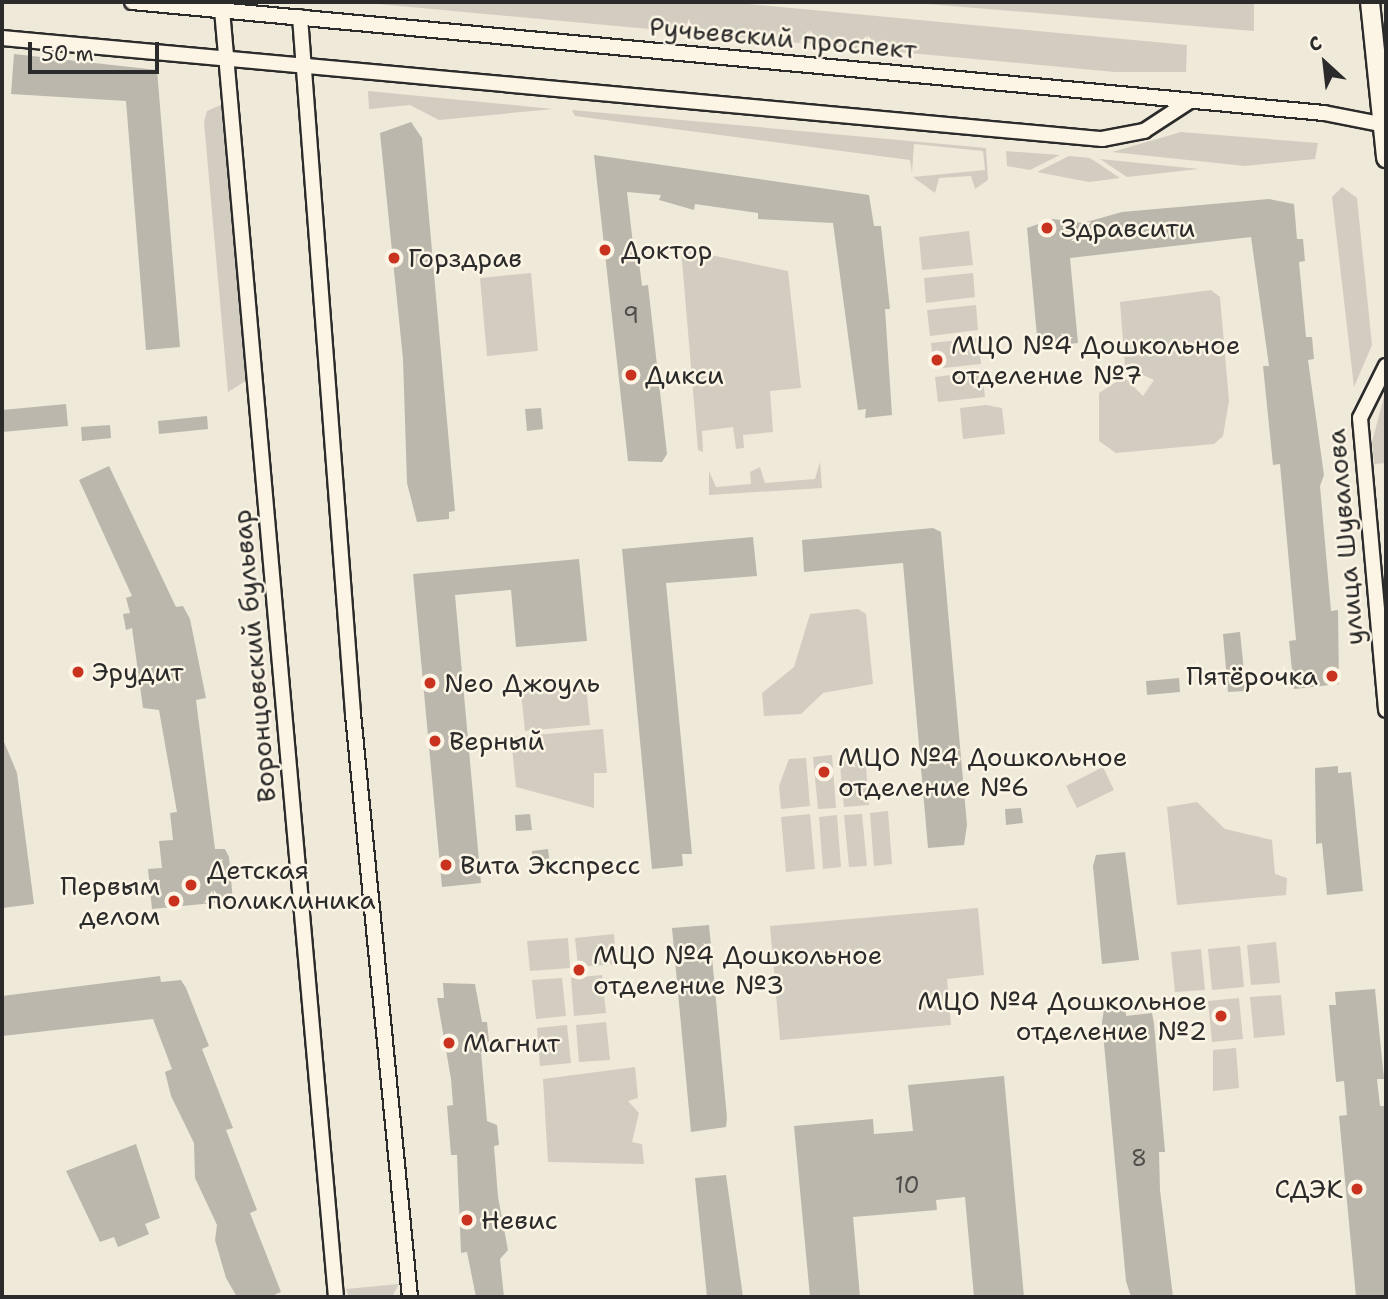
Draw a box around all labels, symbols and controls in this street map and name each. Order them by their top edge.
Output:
street label: Ручьевский проспект [648,11,918,65]
scale bar [32,28,163,72]
north arrow [1290,28,1360,98]
text: С [1304,30,1326,58]
text: 50 m [41,40,94,68]
place label: Здравсити [1061,212,1195,244]
marker: Здравсити [1039,220,1055,236]
place label: Доктор [621,234,712,266]
marker: Доктор [595,240,615,260]
place label: Горздрав [408,242,522,274]
marker: Горздрав [386,250,402,266]
house number: 9 [623,301,639,329]
place label: МЦО №4 Дошкольное отделение №7 [951,329,1240,390]
marker: МЦО №4 Дошкольное отделение №7 [929,352,945,368]
place label: Дикси [645,359,724,391]
marker: Дикси [623,367,639,383]
street label: улица Шувалова [1320,427,1370,647]
street label: Воронцовский бульвар [226,508,282,804]
place label: Эрудит [92,656,183,688]
place label: Пятёрочка [1186,660,1318,692]
marker: Эрудит [70,664,86,680]
place label: Neo Джоуль [444,667,600,699]
marker: Пятёрочка [1324,668,1340,684]
marker: Neo Джоуль [422,675,438,691]
place label: Верный [449,725,544,757]
marker: Верный [427,733,443,749]
place label: МЦО №4 Дошкольное отделение №6 [838,741,1127,802]
marker: МЦО №4 Дошкольное отделение №6 [816,764,832,780]
place label: Вита Экспресс [460,849,641,881]
place label: Детская поликлиника [207,854,376,916]
marker: Вита Экспресс [438,857,454,873]
place label: Первым делом [60,870,160,931]
marker: Детская поликлиника [181,875,201,895]
marker: Первым делом [166,893,182,909]
place label: МЦО №4 Дошкольное отделение №3 [593,939,882,1000]
marker: МЦО №4 Дошкольное отделение №3 [571,962,587,978]
place label: МЦО №4 Дошкольное отделение №2 [918,985,1207,1046]
marker: МЦО №4 Дошкольное отделение №2 [1213,1008,1229,1024]
place label: Магнит [463,1027,560,1059]
marker: Магнит [441,1035,457,1051]
house number: 8 [1131,1144,1147,1172]
house number: 10 [894,1171,920,1199]
place label: СДЭК [1274,1173,1343,1205]
marker: СДЭК [1349,1181,1365,1197]
place label: Невис [481,1204,558,1236]
marker: Невис [459,1212,475,1228]

